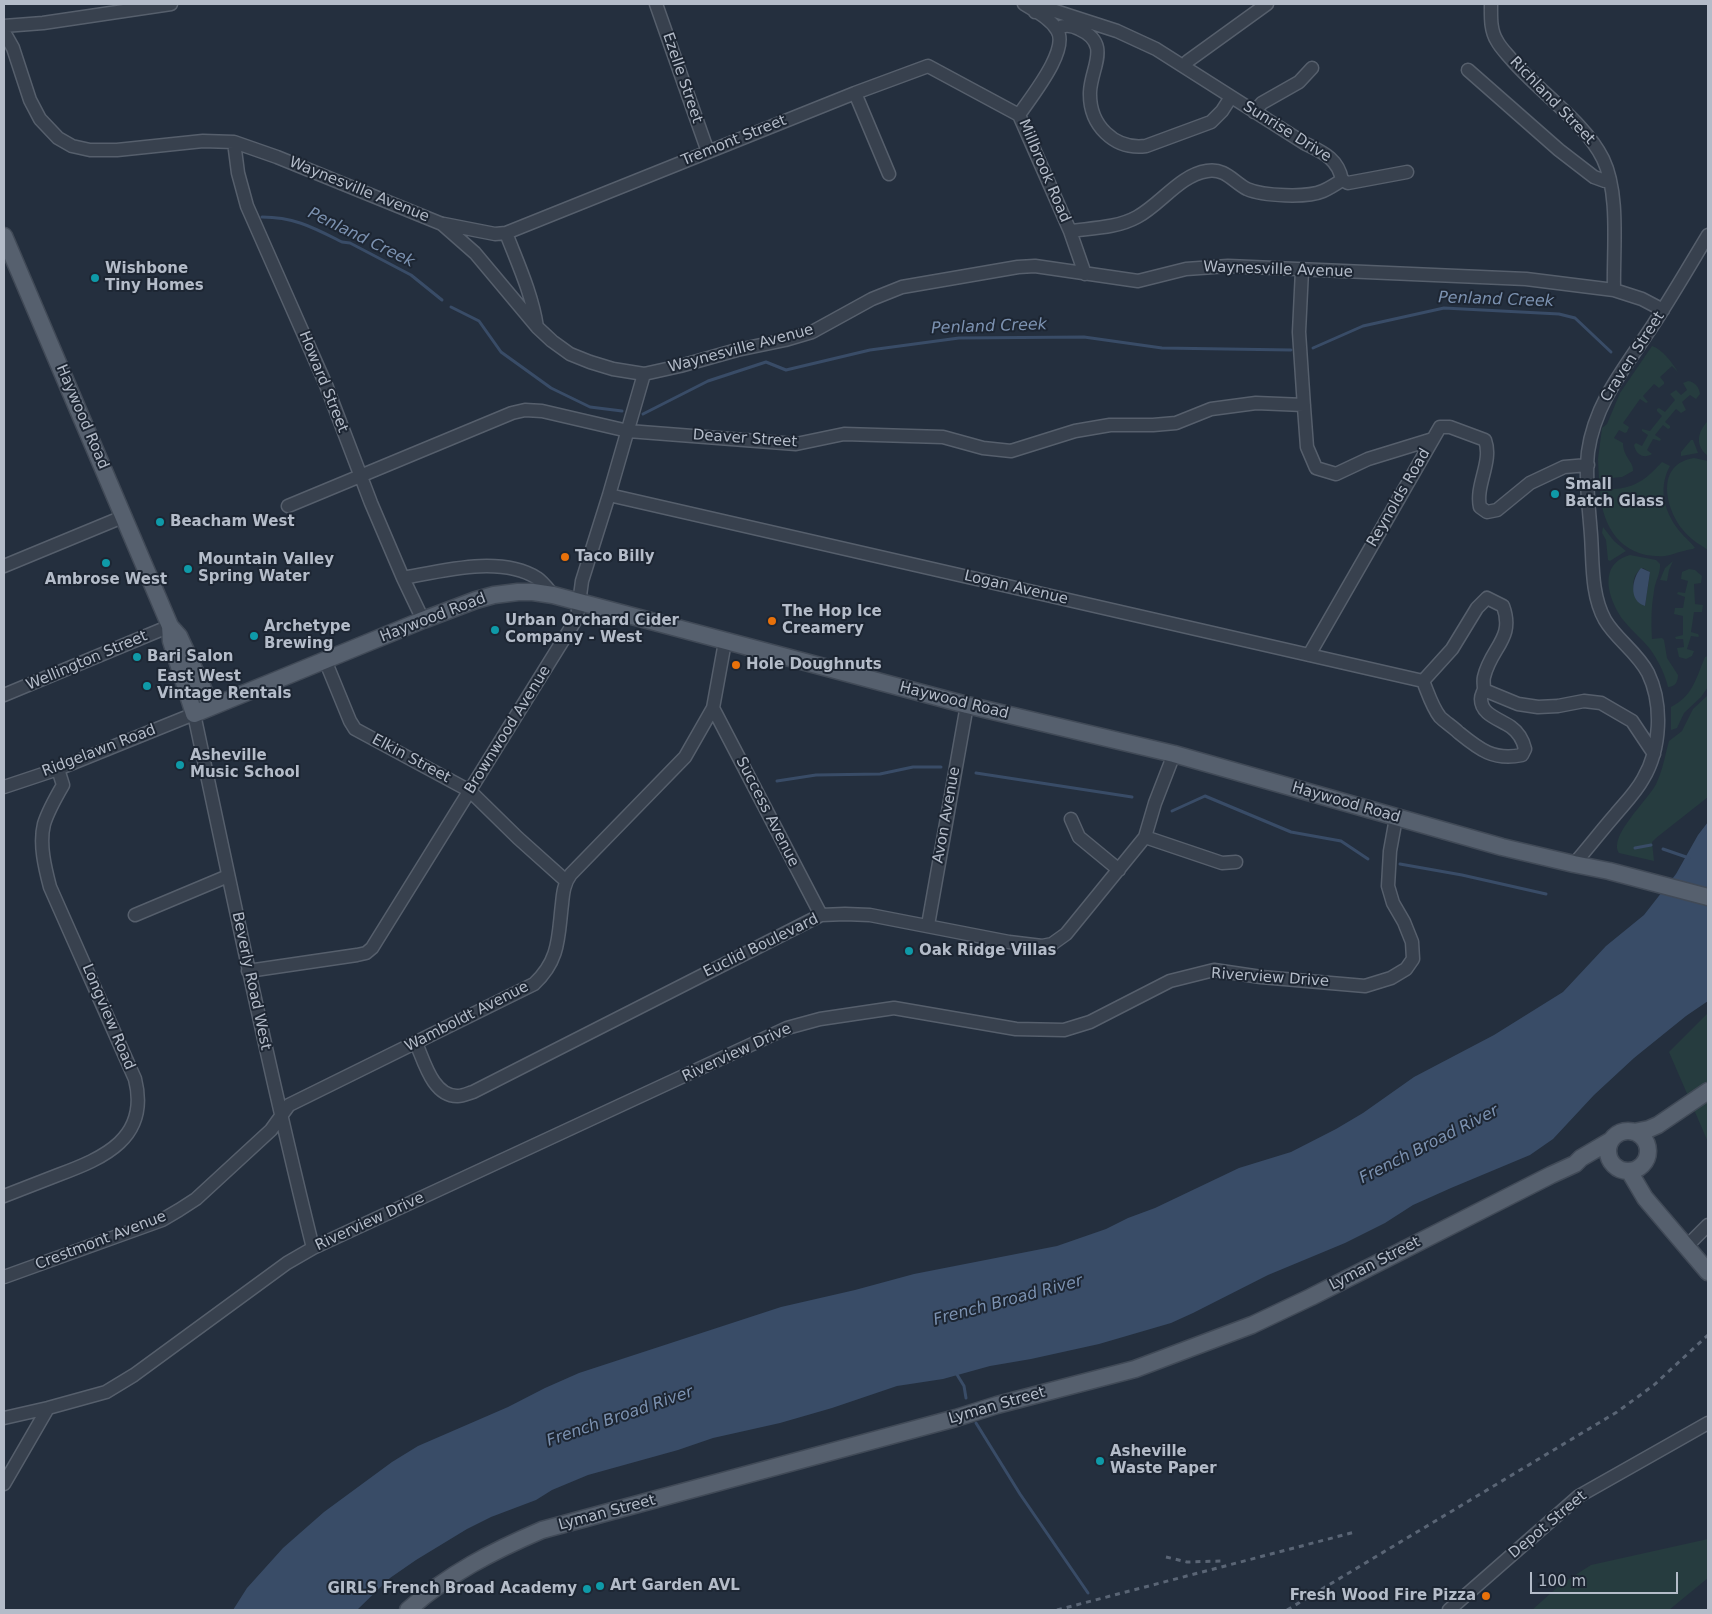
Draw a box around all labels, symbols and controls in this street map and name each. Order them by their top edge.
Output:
street label: Ezelle Street [658,30,706,126]
street label: Richland Street [1506,53,1598,149]
street label: Sunrise Drive [1240,98,1334,166]
street label: Tremont Street [679,112,789,170]
street label: Millbrook Road [1014,117,1074,225]
street label: Waynesville Avenue [286,154,432,226]
water label: Penland Creek [305,204,417,272]
street label: Waynesville Avenue [1203,258,1353,282]
place label: Wishbone Tiny Homes [105,260,204,295]
marker: Wishbone Tiny Homes [89,272,101,284]
water label: Penland Creek [1438,288,1554,312]
street label: Craven Street [1597,309,1669,405]
water label: Penland Creek [931,315,1047,339]
street label: Waynesville Avenue [666,321,816,377]
street label: Howard Street [294,329,352,435]
street label: Haywood Road [52,362,112,472]
street label: Deaver Street [692,426,798,452]
street label: Reynolds Road [1364,446,1434,550]
place label: Small Batch Glass [1565,476,1664,511]
marker: Small Batch Glass [1549,488,1561,500]
place label: Beacham West [170,513,295,531]
marker: Beacham West [154,516,166,528]
place label: Taco Billy [575,548,654,566]
place label: Mountain Valley Spring Water [198,551,334,586]
marker: Taco Billy [559,551,571,563]
marker: Ambrose West [100,557,112,569]
marker: Mountain Valley Spring Water [182,563,194,575]
street label: Logan Avenue [962,567,1070,609]
place label: Ambrose West [45,571,167,589]
street label: Haywood Road [378,590,488,646]
place label: The Hop Ice Creamery [782,603,882,638]
place label: Urban Orchard Cider Company - West [505,612,679,647]
marker: The Hop Ice Creamery [766,615,778,627]
place label: Archetype Brewing [264,618,351,653]
marker: Urban Orchard Cider Company - West [489,624,501,636]
street label: Wellington Street [24,627,150,695]
marker: Archetype Brewing [248,630,260,642]
place label: Bari Salon [147,648,233,666]
marker: Bari Salon [131,651,143,663]
place label: Hole Doughnuts [746,656,882,674]
marker: Hole Doughnuts [730,659,742,671]
street label: Brownwood Avenue [461,663,555,797]
place label: East West Vintage Rentals [157,668,291,703]
street label: Haywood Road [898,679,1010,723]
marker: East West Vintage Rentals [141,680,153,692]
street label: Ridgelawn Road [40,721,158,781]
street label: Elkin Street [369,731,453,787]
place label: Asheville Music School [190,747,300,782]
street label: Success Avenue [732,754,802,870]
marker: Asheville Music School [174,759,186,771]
street label: Avon Avenue [930,765,964,865]
street label: Haywood Road [1290,779,1402,827]
street label: Beverly Road West [228,910,274,1052]
street label: Euclid Boulevard [701,910,821,982]
place label: Oak Ridge Villas [919,942,1056,960]
marker: Oak Ridge Villas [903,945,915,957]
street label: Longview Road [78,961,138,1073]
street label: Riverview Drive [1210,965,1330,991]
street label: Wamboldt Avenue [402,978,532,1056]
street label: Riverview Drive [680,1020,794,1086]
water label: French Broad River [1356,1102,1502,1188]
street label: Riverview Drive [313,1189,427,1255]
street label: Crestmont Avenue [33,1208,169,1274]
street label: Lyman Street [1327,1233,1423,1295]
water label: French Broad River [931,1272,1085,1330]
water label: French Broad River [544,1383,696,1451]
street label: Lyman Street [947,1384,1047,1428]
place label: Asheville Waste Paper [1110,1443,1217,1478]
marker: Asheville Waste Paper [1094,1455,1106,1467]
street label: Depot Street [1506,1487,1590,1563]
street label: Lyman Street [557,1491,657,1535]
scale bar [1532,1562,1680,1594]
text: 100 m [1538,1572,1586,1590]
place label: Art Garden AVL [610,1577,740,1595]
place label: GIRLS French Broad Academy [327,1580,577,1598]
marker: Art Garden AVL [594,1580,606,1592]
marker: GIRLS French Broad Academy [581,1583,593,1595]
place label: Fresh Wood Fire Pizza [1290,1587,1476,1605]
marker: Fresh Wood Fire Pizza [1480,1590,1492,1602]

